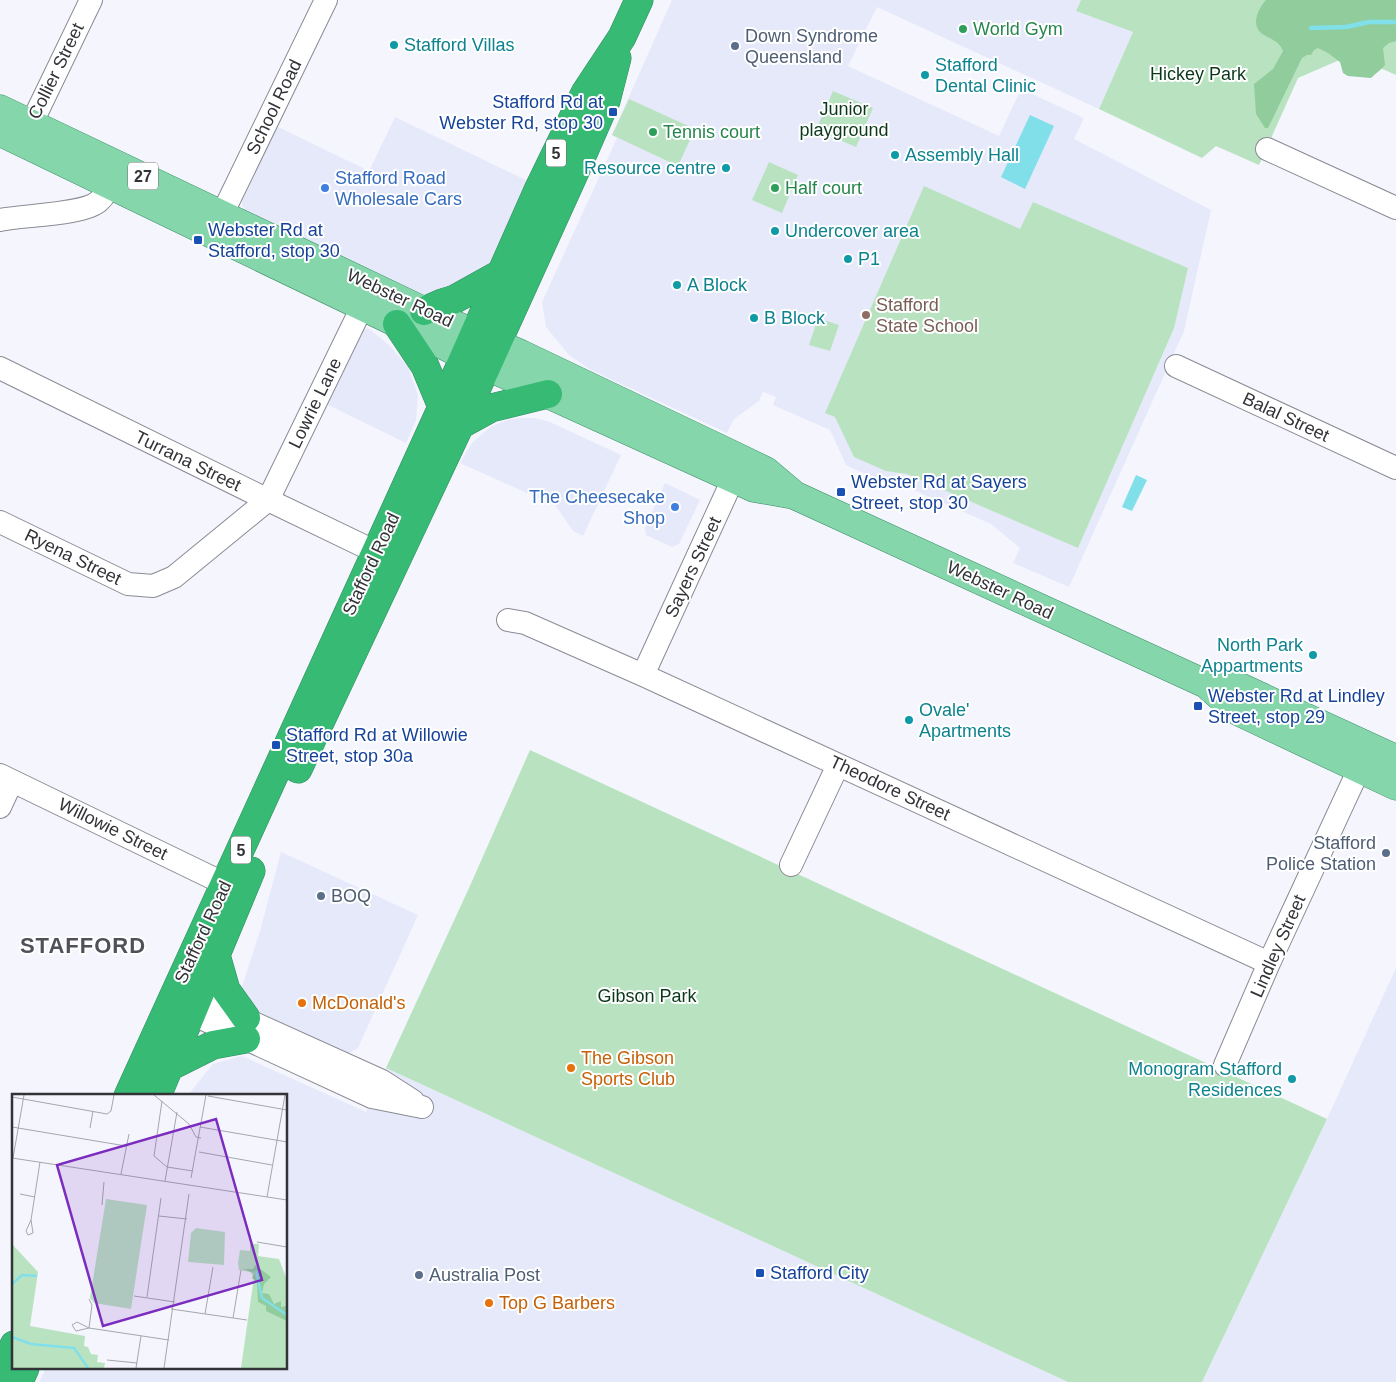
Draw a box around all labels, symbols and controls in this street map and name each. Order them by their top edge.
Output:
place label: World Gym [973,19,1063,39]
street label: Collier Street [24,20,88,122]
marker: World Gym [957,23,969,35]
place label: Down Syndrome Queensland [745,26,878,67]
place label: Stafford Villas [404,35,514,55]
marker: Stafford Villas [388,39,400,51]
marker: Down Syndrome Queensland [729,40,741,52]
place label: Stafford Dental Clinic [935,55,1036,96]
street label: School Road [242,56,306,158]
park label: Hickey Park [1150,64,1247,84]
marker: Stafford Dental Clinic [919,69,931,81]
place label: Stafford Rd at Webster Rd, stop 30 [439,92,603,133]
park label: Junior playground [799,99,889,140]
marker: Stafford Rd at Webster Rd, stop 30 [607,106,619,118]
place label: Tennis court [663,122,760,142]
marker: Tennis court [647,126,659,138]
road number: 5 [546,140,566,167]
place label: Assembly Hall [905,145,1019,165]
marker: Assembly Hall [889,149,901,161]
place label: Resource centre [584,158,716,178]
road number: 27 [128,162,158,190]
marker: Resource centre [720,162,732,174]
place label: Stafford Road Wholesale Cars [335,168,462,209]
place label: Half court [785,178,862,198]
marker: Stafford Road Wholesale Cars [319,182,331,194]
marker: Half court [769,182,781,194]
place label: Webster Rd at Stafford, stop 30 [208,220,340,261]
place label: Undercover area [785,221,920,241]
marker: Undercover area [769,225,781,237]
marker: Webster Rd at Stafford, stop 30 [192,234,204,246]
place label: P1 [858,249,880,269]
marker: P1 [842,253,854,265]
street label: Webster Road [344,265,456,331]
place label: A Block [687,275,748,295]
marker: A Block [671,279,683,291]
place label: Stafford State School [876,295,978,336]
place label: B Block [764,308,826,328]
marker: Stafford State School [860,309,872,321]
marker: B Block [748,312,760,324]
street label: Lowrie Lane [285,355,345,451]
street label: Balal Street [1240,388,1332,446]
street label: Turrana Street [132,427,244,495]
place label: Webster Rd at Sayers Street, stop 30 [851,472,1027,513]
marker: Webster Rd at Sayers Street, stop 30 [835,486,847,498]
place label: The Cheesecake Shop [529,487,665,528]
marker: The Cheesecake Shop [669,501,681,513]
street label: Stafford Road [339,510,403,618]
street label: Sayers Street [661,513,725,621]
street label: Ryena Street [21,525,125,589]
street label: Webster Road [944,557,1056,623]
place label: North Park Appartments [1201,635,1304,676]
marker: North Park Appartments [1307,649,1319,661]
place label: Webster Rd at Lindley Street, stop 29 [1208,686,1385,727]
place label: Ovale' Apartments [919,700,1011,741]
marker: Webster Rd at Lindley Street, stop 29 [1192,700,1204,712]
marker: Ovale' Apartments [903,714,915,726]
place label: Stafford Rd at Willowie Street, stop 30a [286,725,468,766]
marker: Stafford Rd at Willowie Street, stop 30a [270,739,282,751]
street label: Theodore Street [827,751,953,825]
street label: Willowie Street [55,794,171,864]
place label: Stafford Police Station [1266,833,1376,874]
road number: 5 [231,836,251,864]
marker: Stafford Police Station [1380,847,1392,859]
street label: Stafford Road [171,878,235,986]
place label: BOQ [331,886,371,906]
marker: BOQ [315,890,327,902]
street label: Lindley Street [1246,892,1310,1000]
district label: STAFFORD [20,933,146,958]
park label: Gibson Park [597,986,698,1006]
place label: McDonald's [312,993,405,1013]
marker: McDonald's [296,997,308,1009]
place label: The Gibson Sports Club [581,1048,675,1089]
place label: Monogram Stafford Residences [1128,1059,1282,1100]
marker: The Gibson Sports Club [565,1062,577,1074]
marker: Monogram Stafford Residences [1286,1073,1298,1085]
inset map [12,1094,288,1370]
place label: Stafford City [770,1263,869,1283]
place label: Australia Post [429,1265,540,1285]
marker: Stafford City [754,1267,766,1279]
marker: Australia Post [413,1269,425,1281]
place label: Top G Barbers [499,1293,615,1313]
marker: Top G Barbers [483,1297,495,1309]

